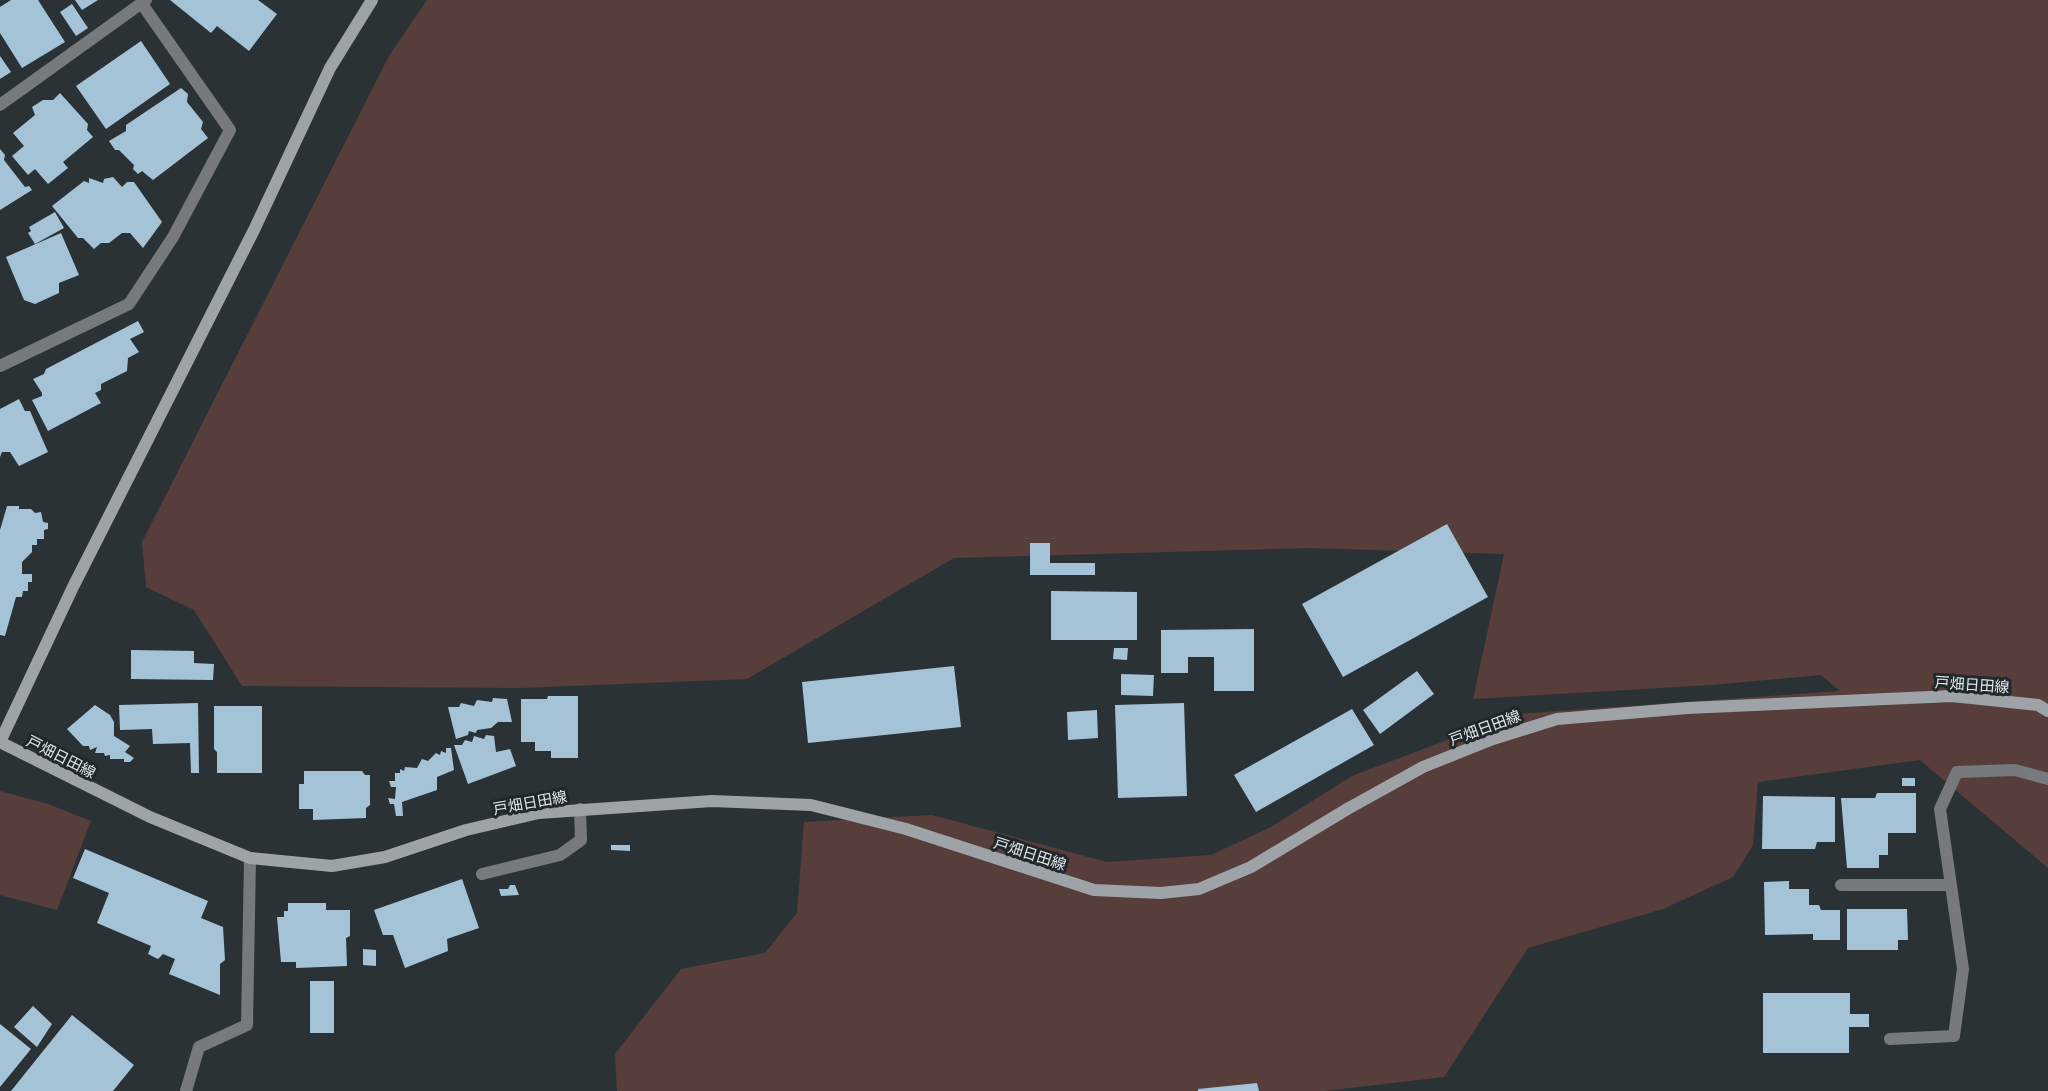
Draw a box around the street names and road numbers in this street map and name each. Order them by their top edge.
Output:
street label: 戸畑日田線 [1934,673,2010,697]
street label: 戸畑日田線 [1447,707,1523,749]
street label: 戸畑日田線 [24,732,98,782]
street label: 戸畑日田線 [492,788,568,818]
street label: 戸畑日田線 [992,834,1068,874]

